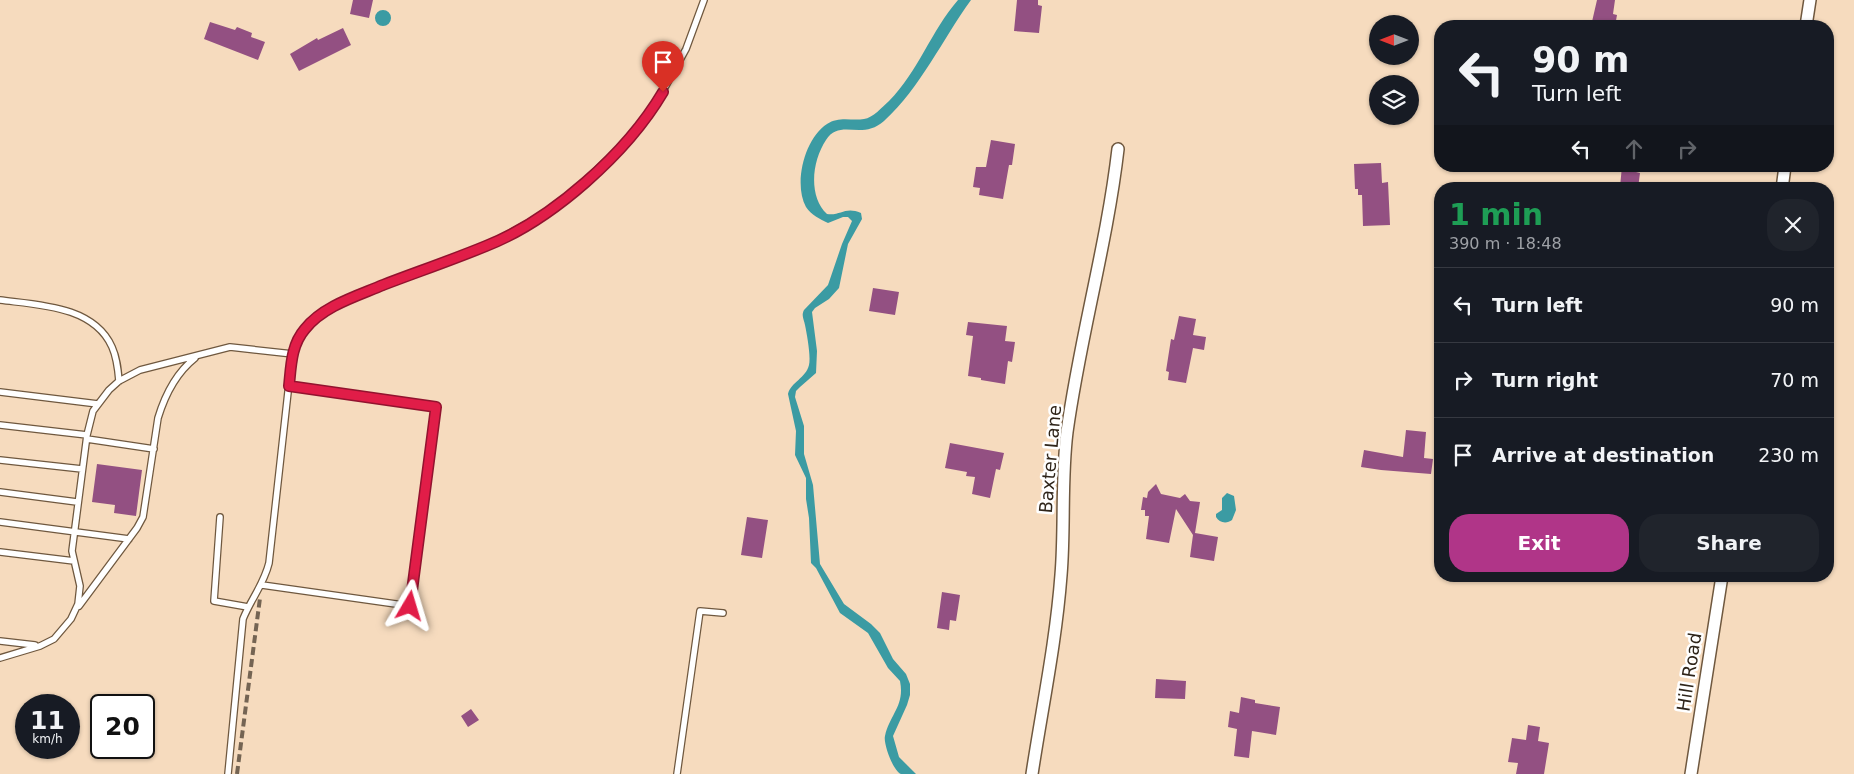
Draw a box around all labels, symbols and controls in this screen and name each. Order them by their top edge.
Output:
north arrow [1369,15,1419,65]
map controls [1369,15,1419,125]
icon: left [1449,40,1514,105]
text: 90 m [1532,40,1629,80]
pin [642,41,684,92]
icon: arrive [649,48,677,76]
button: layers [1369,75,1419,125]
text: Turn left [1532,81,1621,106]
icon: left [1567,135,1595,163]
icon: ahead [1620,135,1648,163]
icon: right [1673,135,1701,163]
text: 1 min [1449,197,1543,232]
button: close [1767,199,1819,251]
text: 390 m · 18:48 [1449,234,1562,253]
icon: left [1449,291,1477,319]
text: Turn left [1492,294,1583,316]
text: 90 m [1770,294,1819,316]
icon: right [1449,366,1477,394]
text: Turn right [1492,369,1598,391]
text: 70 m [1770,369,1819,391]
street label: Baxter Lane [1035,404,1065,514]
icon: arrive [1449,441,1477,469]
text: Arrive at destination [1492,444,1714,466]
text: 230 m [1758,444,1819,466]
button: Exit [1449,514,1629,572]
button: Share [1639,514,1819,572]
position arrow [383,579,435,631]
street label: Hill Road [1672,631,1706,713]
speed limit sign: 20 [90,694,155,759]
text: 11 [30,706,65,735]
text: km/h [32,732,63,746]

